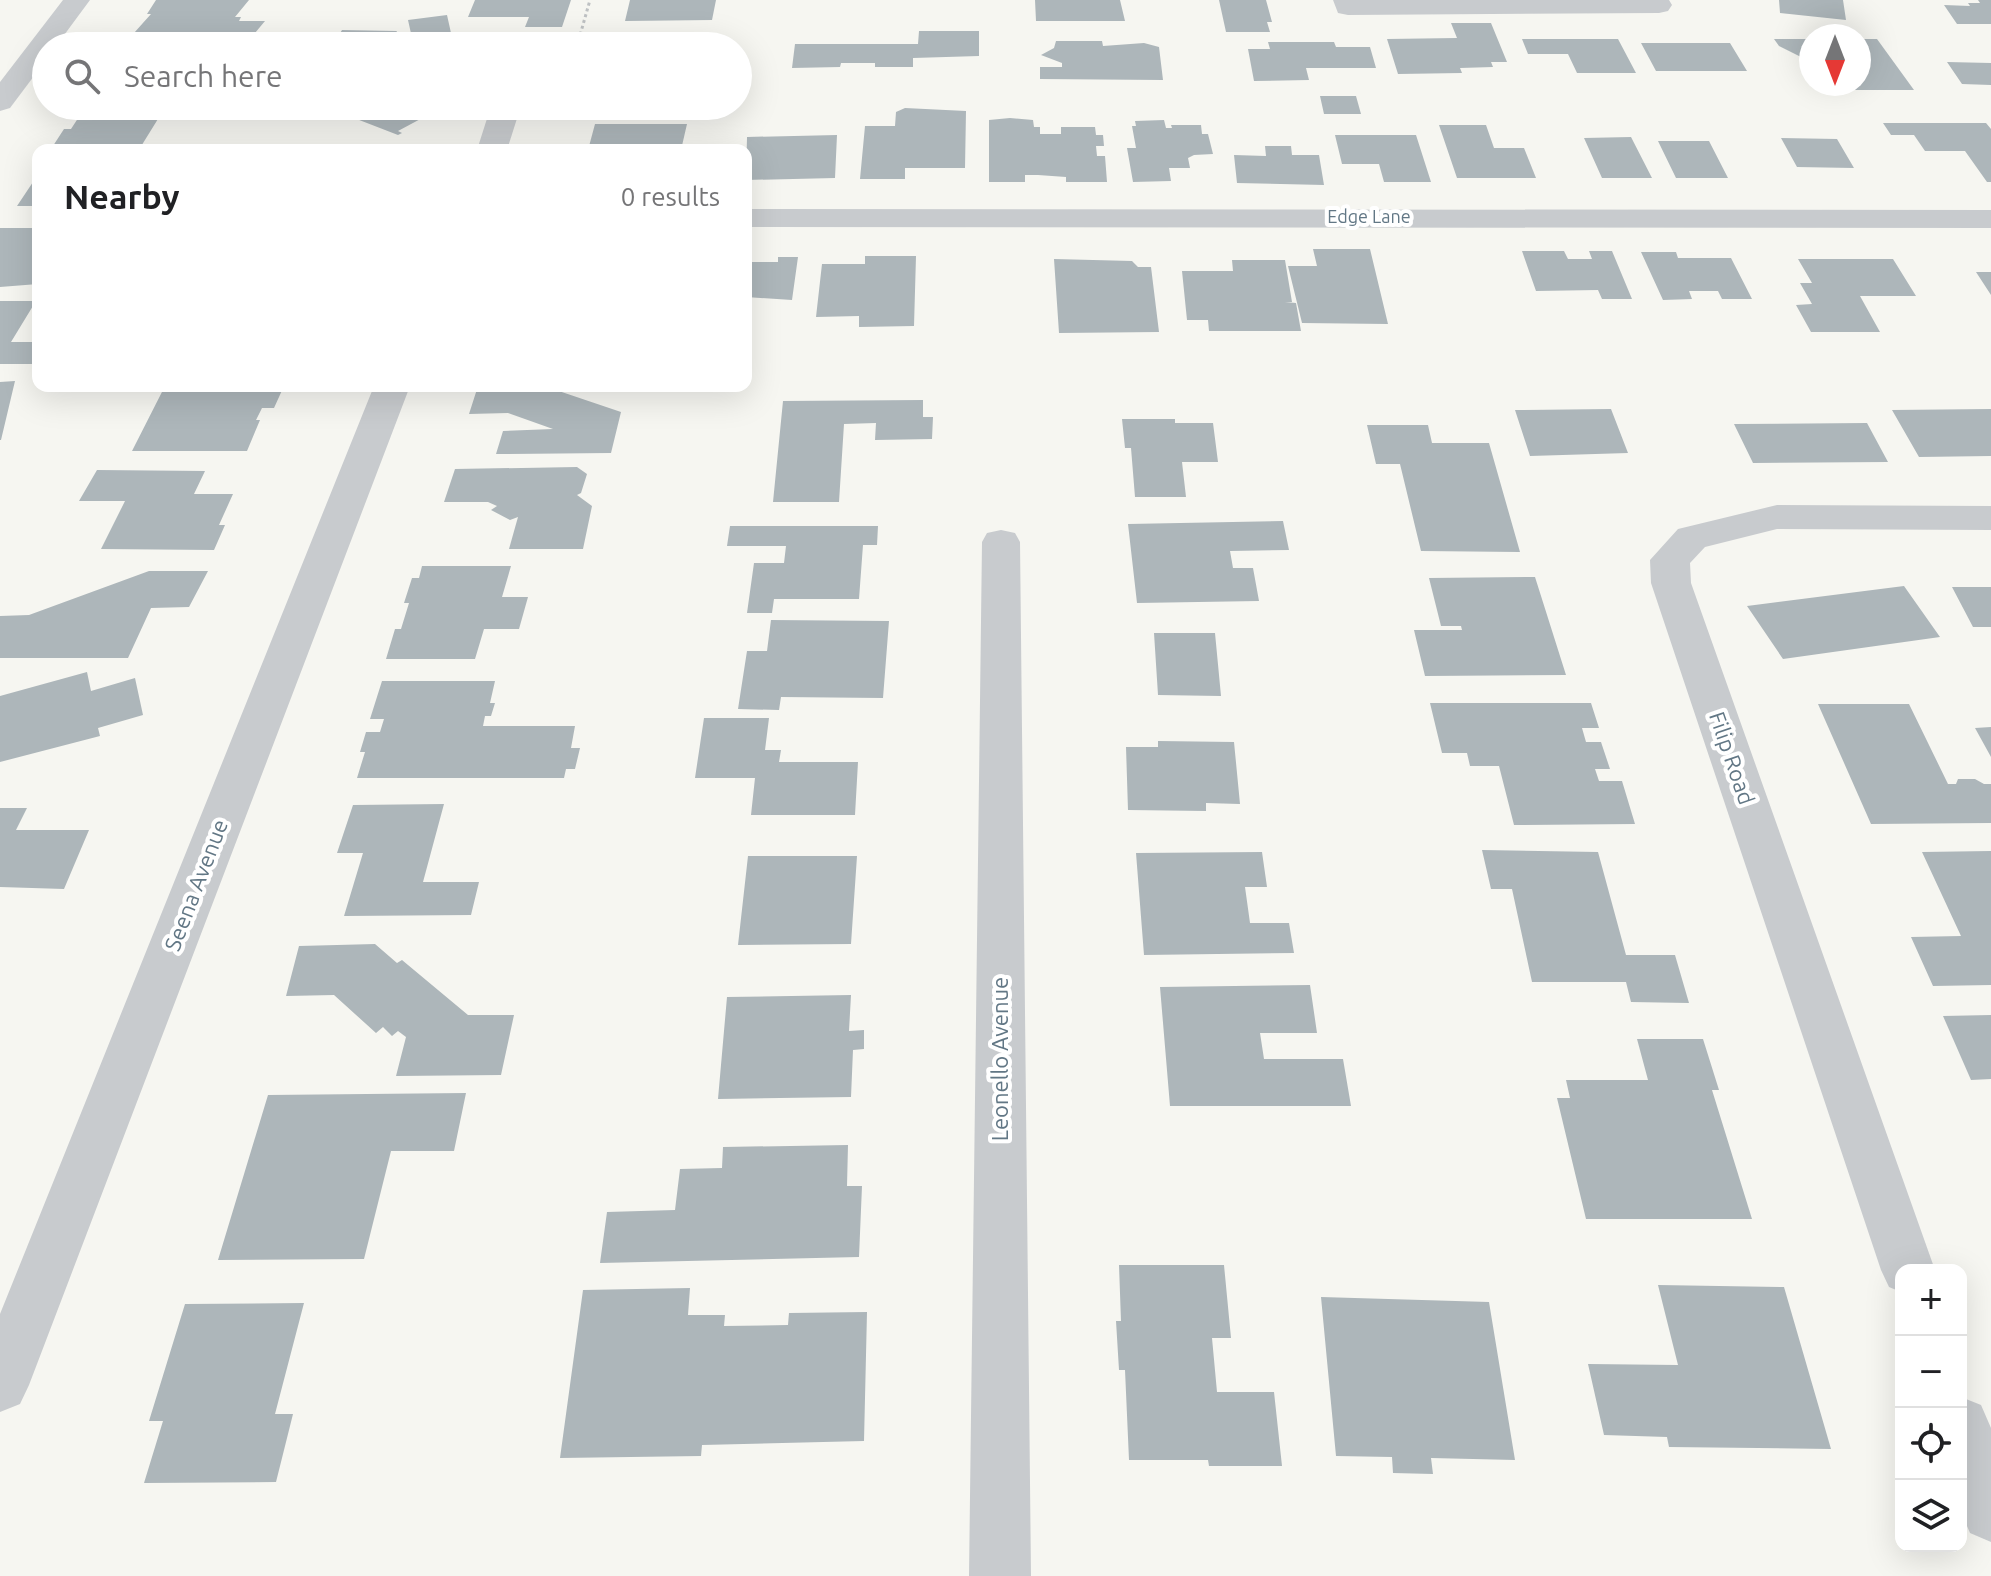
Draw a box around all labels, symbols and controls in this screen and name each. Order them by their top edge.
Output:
north arrow [1799,24,1871,96]
search box [32,32,752,120]
icon: search [60,54,104,98]
text: Search here [124,59,283,93]
text: Nearby [64,177,179,215]
text: 0 results [621,182,720,211]
street label: Edge Lane [1327,206,1411,226]
street label: Filip Road [1705,708,1760,808]
street label: Seena Avenue [159,816,232,954]
street label: Leonello Avenue [987,977,1012,1141]
map controls [1895,1264,1967,1552]
button: + [1895,1264,1967,1336]
button: − [1895,1336,1967,1408]
button: locate [1895,1408,1967,1480]
button: layers [1895,1480,1967,1552]

